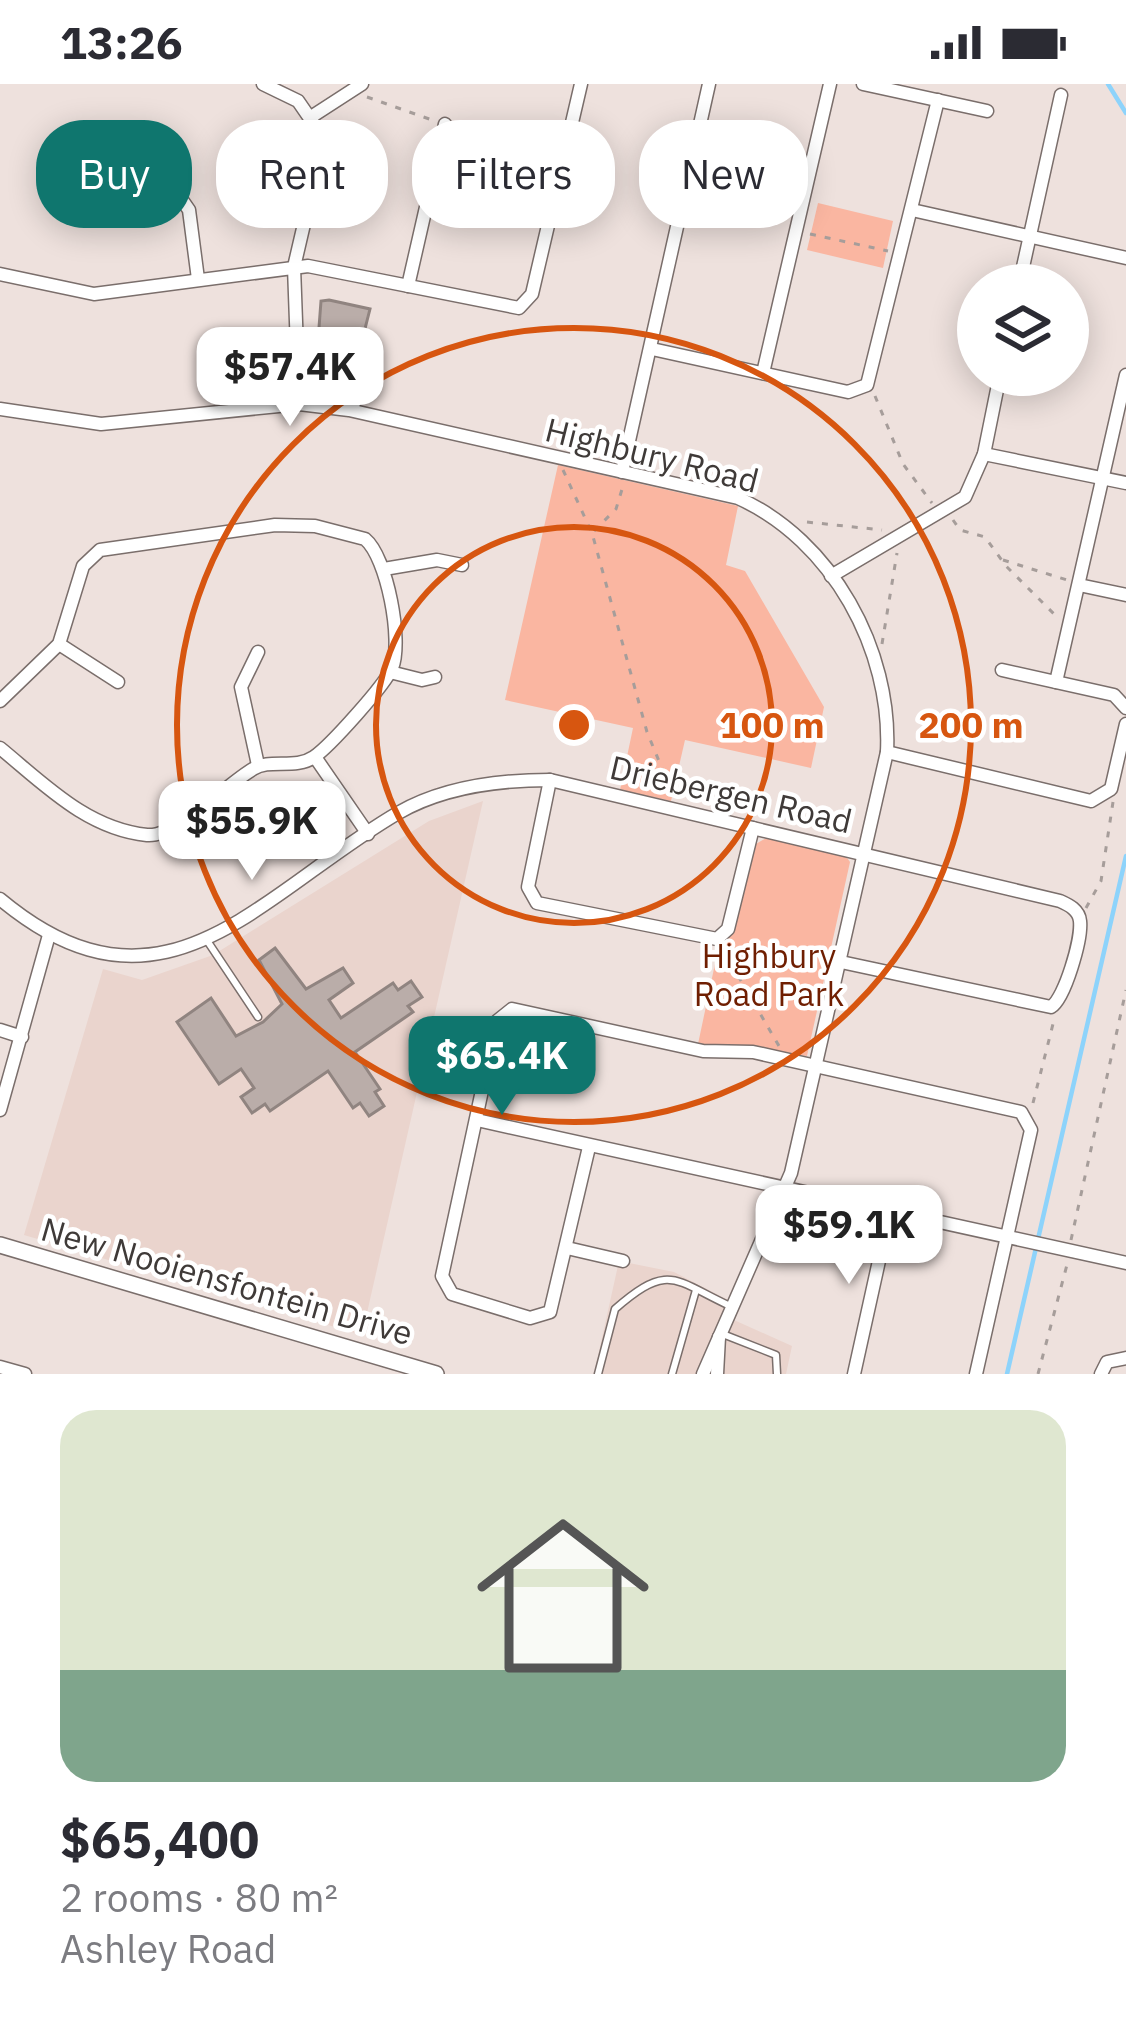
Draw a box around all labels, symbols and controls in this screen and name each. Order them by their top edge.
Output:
text: 13:26 [60,13,183,71]
chip: Buy [36,120,192,228]
chip: Rent [216,120,388,228]
chip: Filters [412,120,615,228]
chip: New [639,120,808,228]
map controls [957,264,1089,396]
button: layers [957,264,1089,396]
pin: $57.4K [192,327,388,429]
text: $57.4K [224,340,356,391]
street label: Highbury Road [541,407,763,502]
text: 100 m [719,701,825,748]
text: 200 m [918,701,1024,748]
centre of rings [553,704,595,746]
street label: Driebergen Road [606,745,856,842]
pin: $55.9K [154,781,350,883]
text: $55.9K [186,794,318,845]
park label: Highbury Road Park [694,934,844,1015]
pin: $65.4K [404,1016,600,1118]
text: $65.4K [436,1029,568,1080]
pin: $59.1K [751,1185,947,1287]
text: $59.1K [783,1198,915,1249]
street label: New Nooiensfontein Drive [36,1207,418,1354]
icon: home [455,1488,671,1704]
text: $65,400 [60,1806,259,1872]
text: 2 rooms · 80 m² [60,1872,338,1923]
text: Ashley Road [60,1923,276,1974]

